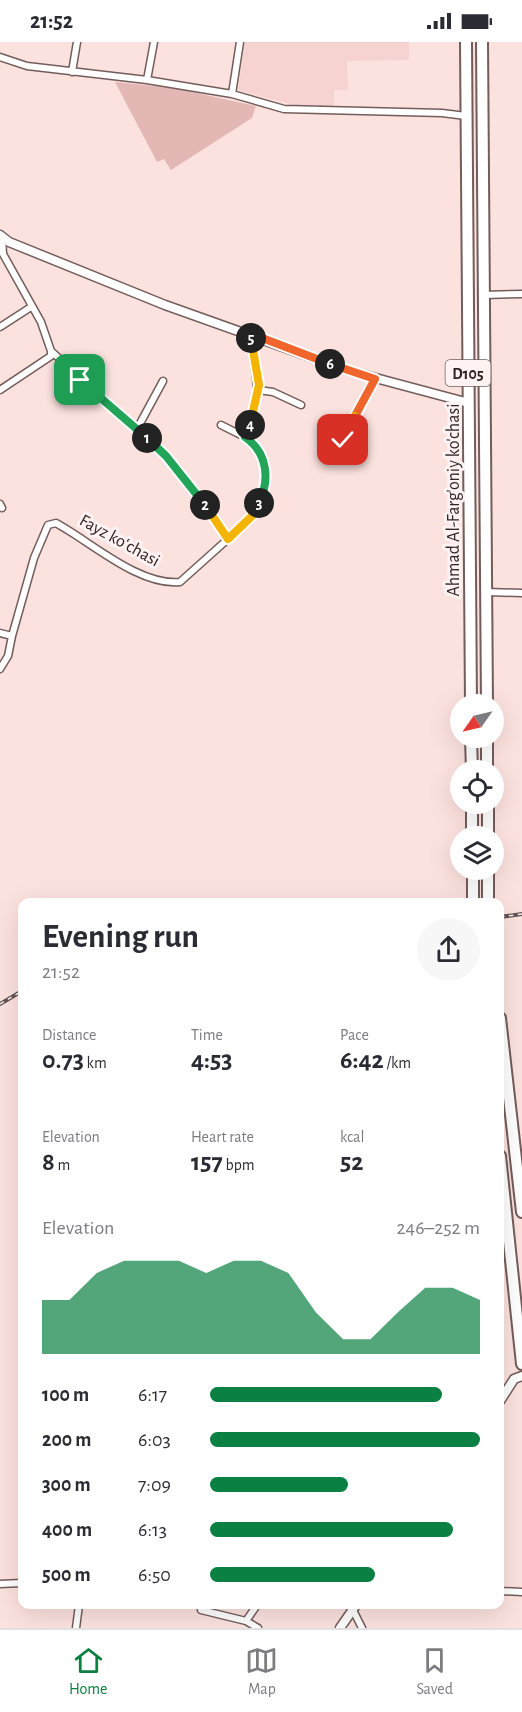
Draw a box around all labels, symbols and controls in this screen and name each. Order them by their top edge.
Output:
text: 21:52 [30,10,73,32]
pin: 5 [236,323,266,353]
text: 5 [248,330,254,346]
pin: 6 [315,349,345,379]
pin [54,354,105,405]
text: 6 [326,356,334,372]
road number: D105 [446,360,490,386]
icon: arrive [63,363,96,396]
street label: Ahmad Al-Farg'oniy ko'chasi [445,403,463,597]
pin: 4 [235,410,265,440]
pin [317,414,368,465]
text: 4 [246,417,254,433]
pin: 1 [132,423,162,453]
icon: check [326,423,359,456]
text: 1 [144,430,150,446]
pin: 3 [244,488,274,518]
pin: 2 [190,490,220,520]
text: 3 [256,495,262,511]
text: 2 [201,497,209,513]
street label: Fayz koʻchasi [76,511,163,570]
north arrow [450,694,504,748]
map controls [450,694,504,880]
button: locate [450,760,504,814]
button: layers [450,826,504,880]
button: share [417,918,480,981]
text: Evening run [42,921,199,954]
text: 21:52 [42,962,80,982]
text: Distance [42,1027,96,1043]
text: Time [191,1027,223,1043]
text: Pace [340,1027,369,1043]
text: 0.73 [42,1047,84,1073]
text: 4:53 [191,1047,232,1073]
text: 6:42 [340,1047,384,1073]
text: km [84,1055,107,1071]
text: /km [384,1055,411,1071]
text: Elevation [42,1129,100,1145]
text: Heart rate [191,1129,254,1145]
text: kcal [340,1129,364,1145]
text: 8 [42,1149,55,1175]
text: 157 [191,1149,223,1175]
text: 52 [340,1149,363,1175]
text: m [55,1157,70,1173]
text: bpm [223,1157,254,1173]
text: Elevation [42,1218,114,1238]
text: 246–252 m [397,1218,480,1238]
text: 100 m [42,1385,89,1405]
text: 6:17 [138,1385,167,1405]
text: 200 m [42,1430,91,1450]
text: 6:03 [138,1430,171,1450]
text: 300 m [42,1475,91,1495]
text: 7:09 [138,1475,171,1495]
text: 400 m [42,1520,92,1540]
text: 6:13 [138,1520,167,1540]
text: 500 m [42,1565,91,1585]
text: 6:50 [138,1565,171,1585]
tab: Home [69,1644,107,1699]
tab: Map [245,1644,278,1699]
tab: Saved [416,1644,453,1699]

